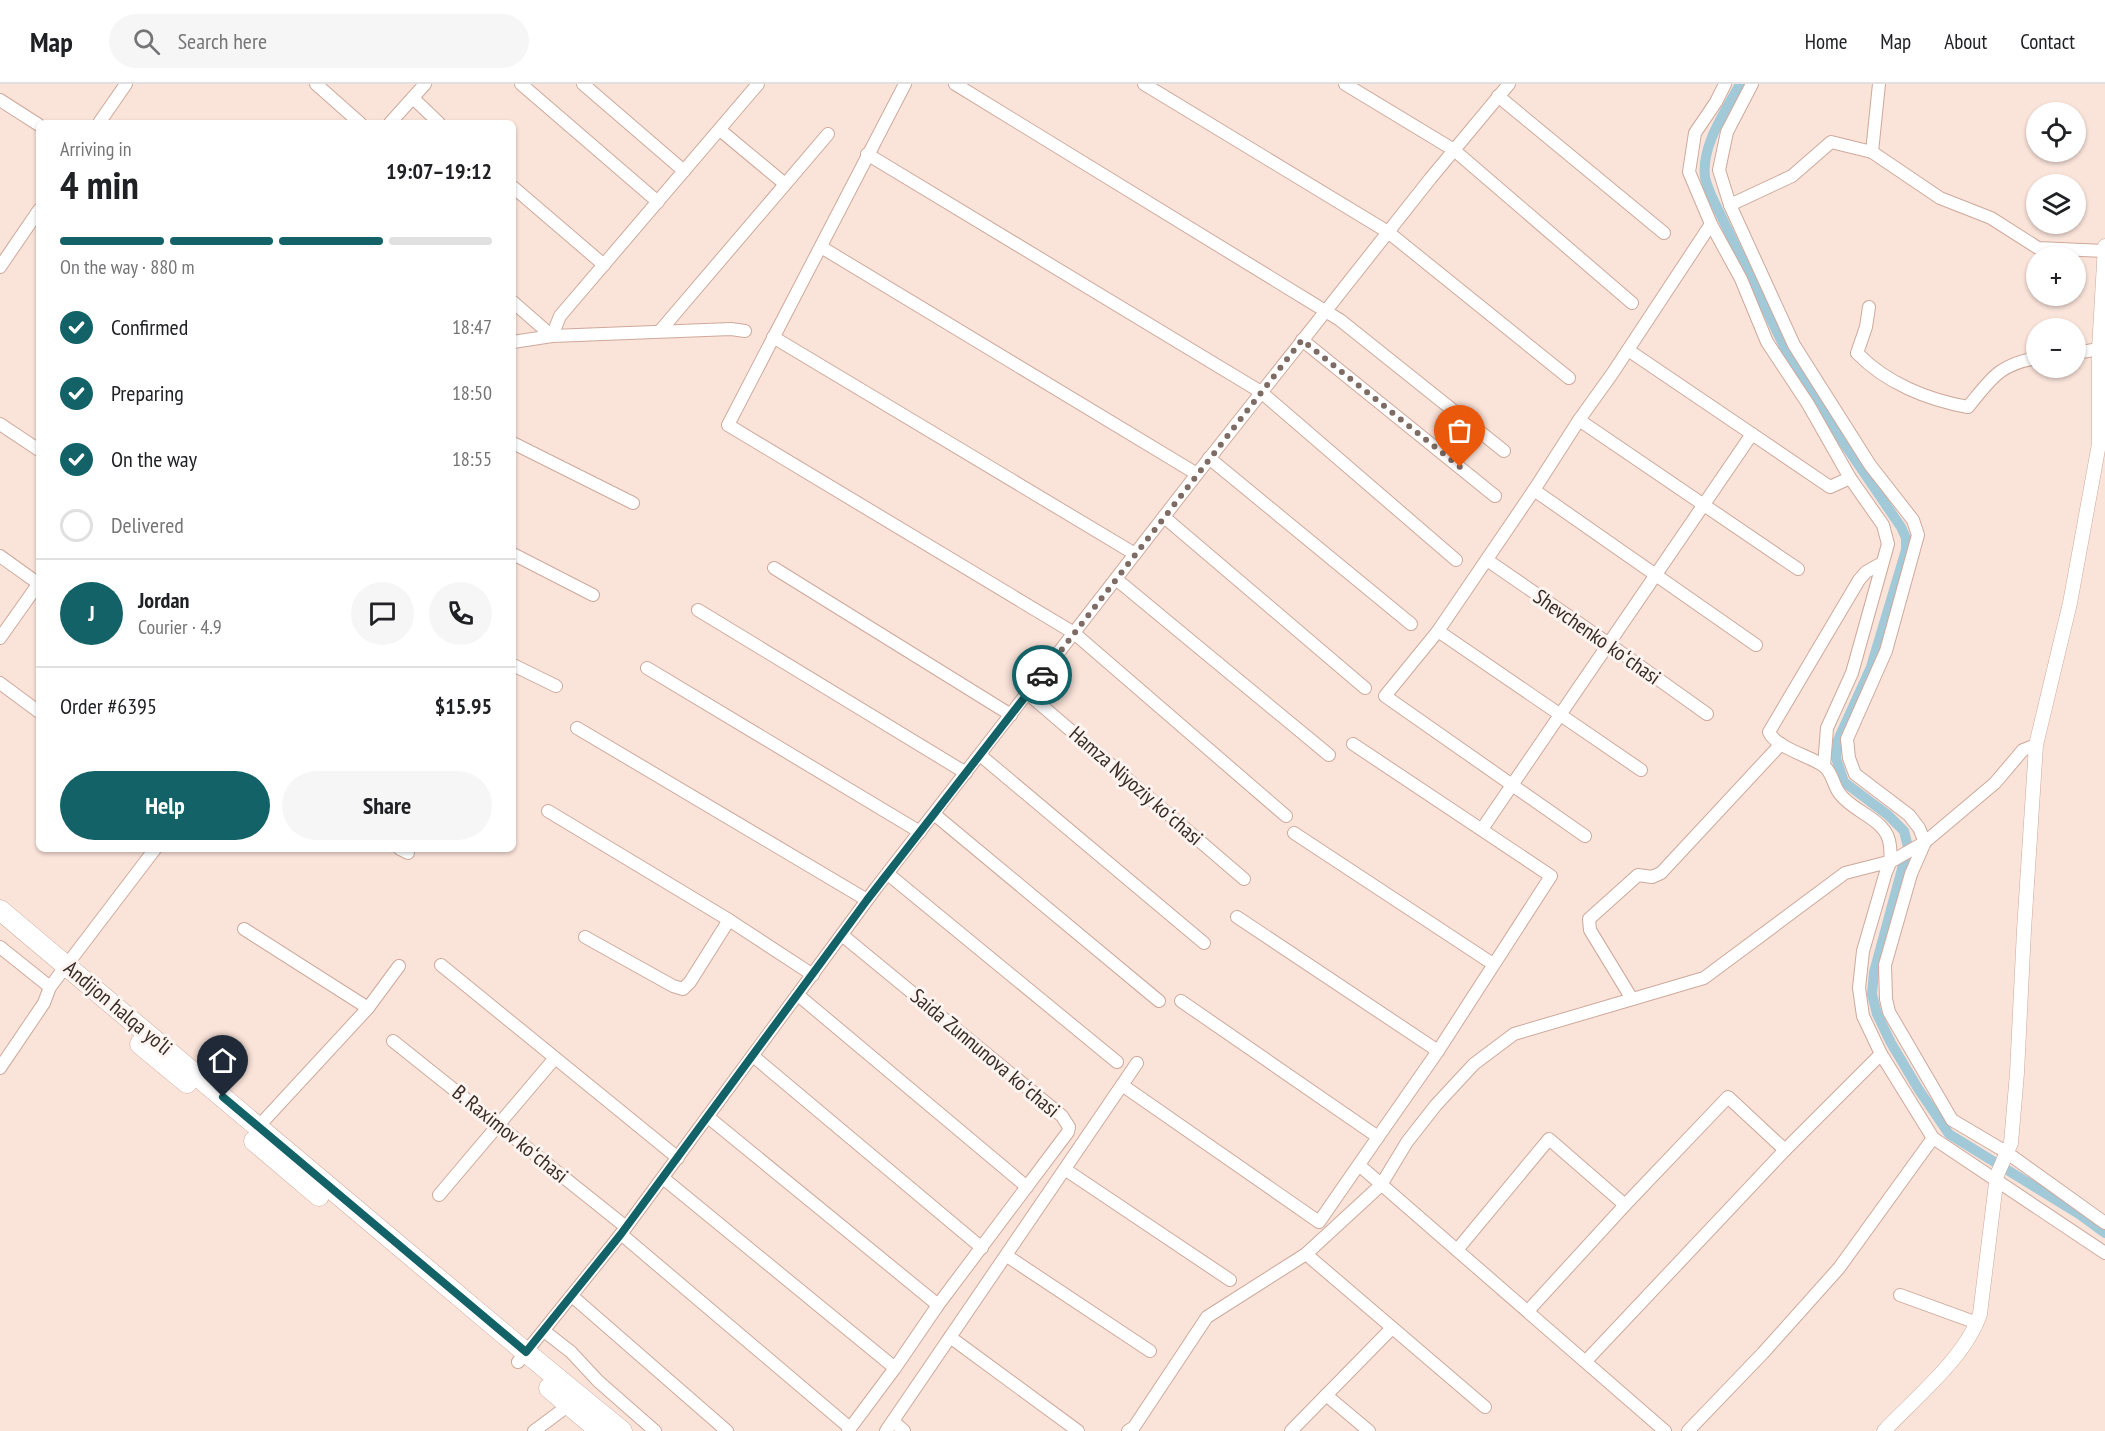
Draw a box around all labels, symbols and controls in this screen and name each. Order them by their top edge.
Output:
search box [109,14,529,68]
text: Map [30,23,73,60]
icon: search [130,25,163,58]
text: Search here [178,27,267,55]
text: Home [1805,28,1847,55]
text: Map [1880,28,1911,55]
text: About [1944,28,1987,55]
text: Contact [2020,28,2075,55]
map controls [2026,102,2086,378]
button: locate [2026,102,2086,162]
text: Arriving in [60,136,132,162]
text: 19:07–19:12 [386,157,492,185]
text: 4 min [60,159,139,210]
button: layers [2026,174,2086,234]
button: + [2026,246,2086,306]
text: On the way · 880 m [60,254,195,280]
icon: check [60,311,93,344]
text: Confirmed [111,313,188,341]
text: 18:47 [452,314,492,340]
button: − [2026,318,2086,378]
icon: check [60,377,93,410]
text: Preparing [111,379,184,407]
text: 18:50 [452,380,492,406]
pin [1434,405,1485,467]
icon: bag [1443,414,1476,447]
icon: check [60,443,93,476]
text: On the way [111,445,197,473]
text: 18:55 [452,446,492,472]
text: Delivered [111,511,184,539]
button: chat [351,582,414,645]
button: phone [429,582,492,645]
street label: Shevchenko koʻchasi [1528,583,1666,690]
text: Jordan [138,586,189,614]
text: J [88,599,95,627]
text: Courier · 4.9 [138,614,222,640]
courier [1012,645,1072,705]
icon: car [1026,659,1059,692]
text: Order #6395 [60,692,157,720]
text: $15.95 [435,692,492,720]
street label: Hamza Niyoziy koʻchasi [1064,720,1209,851]
button: Help [60,771,270,840]
button: Share [282,771,492,840]
street label: Andijon halqa yo‘li [59,954,178,1061]
street label: Saida Zunnunova koʻchasi [905,982,1065,1123]
pin [197,1035,248,1097]
icon: home [206,1044,239,1077]
street label: B. Raximov koʻchasi [447,1079,574,1189]

